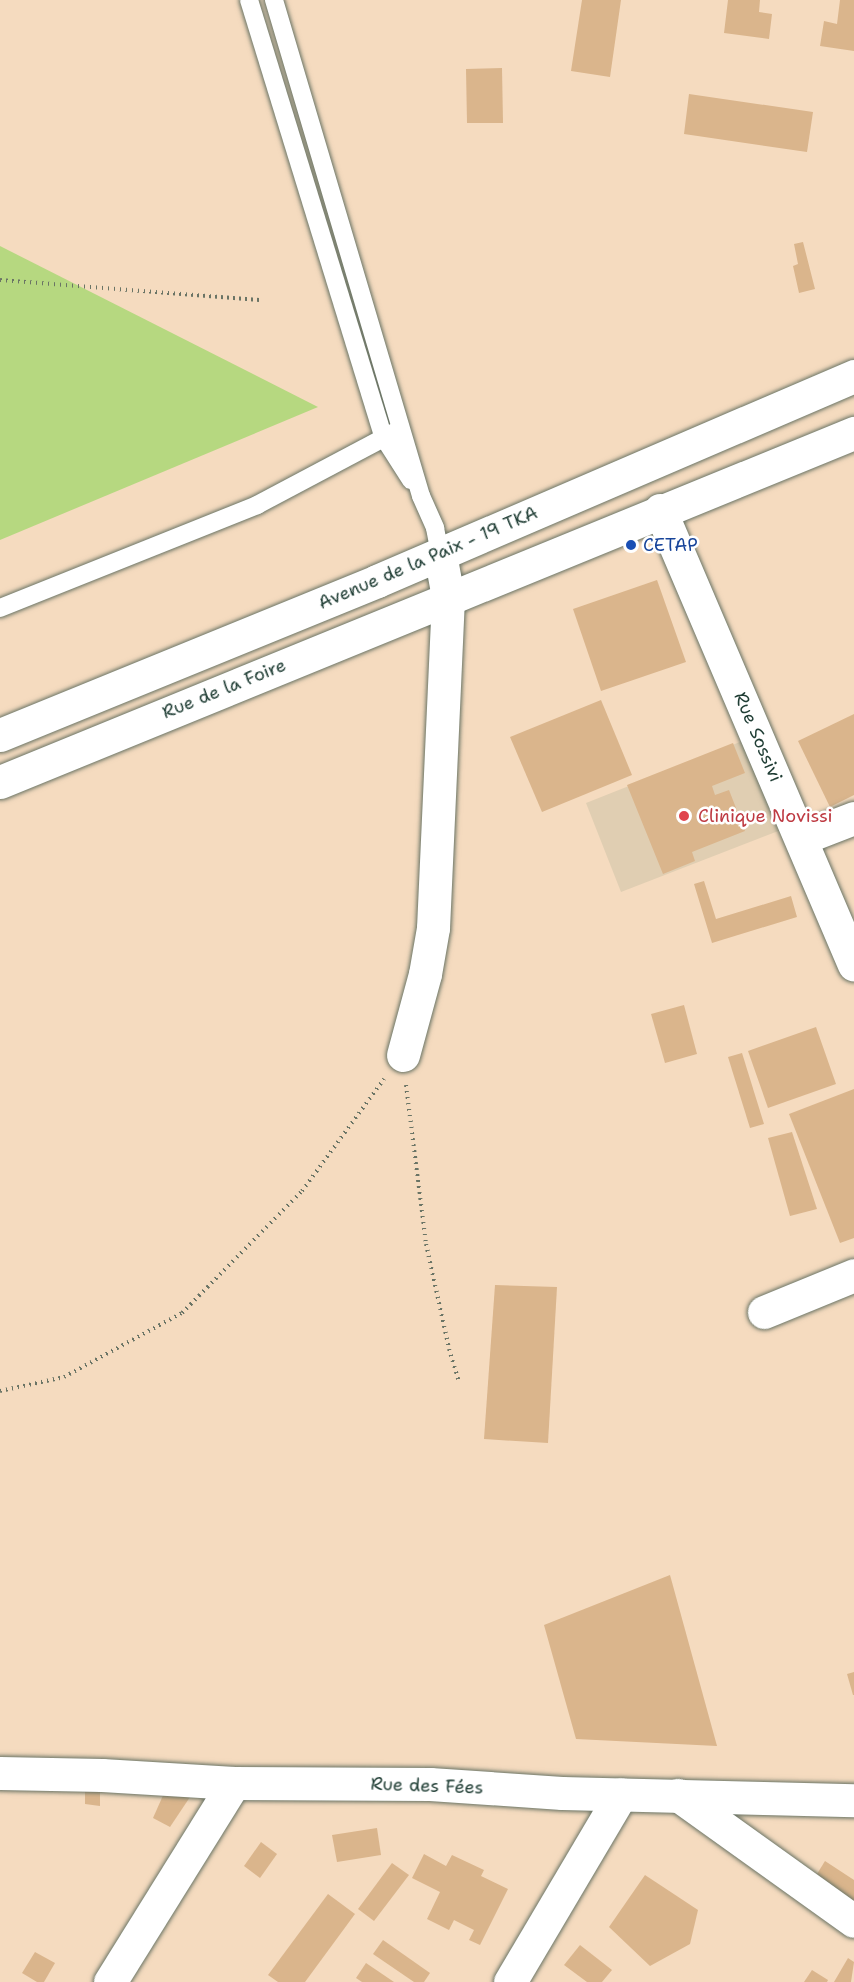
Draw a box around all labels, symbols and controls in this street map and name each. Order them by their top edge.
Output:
street label: Avenue de la Paix - 19 TKA [315,502,541,614]
place label: CETAP [643,534,698,556]
marker: CETAP [624,538,638,552]
street label: Rue de la Foire [159,654,289,724]
street label: Rue Sossivi [729,689,787,785]
place label: Clinique Novissi [698,805,833,827]
marker: Clinique Novissi [675,807,693,825]
street label: Rue des Fées [370,1773,484,1799]

